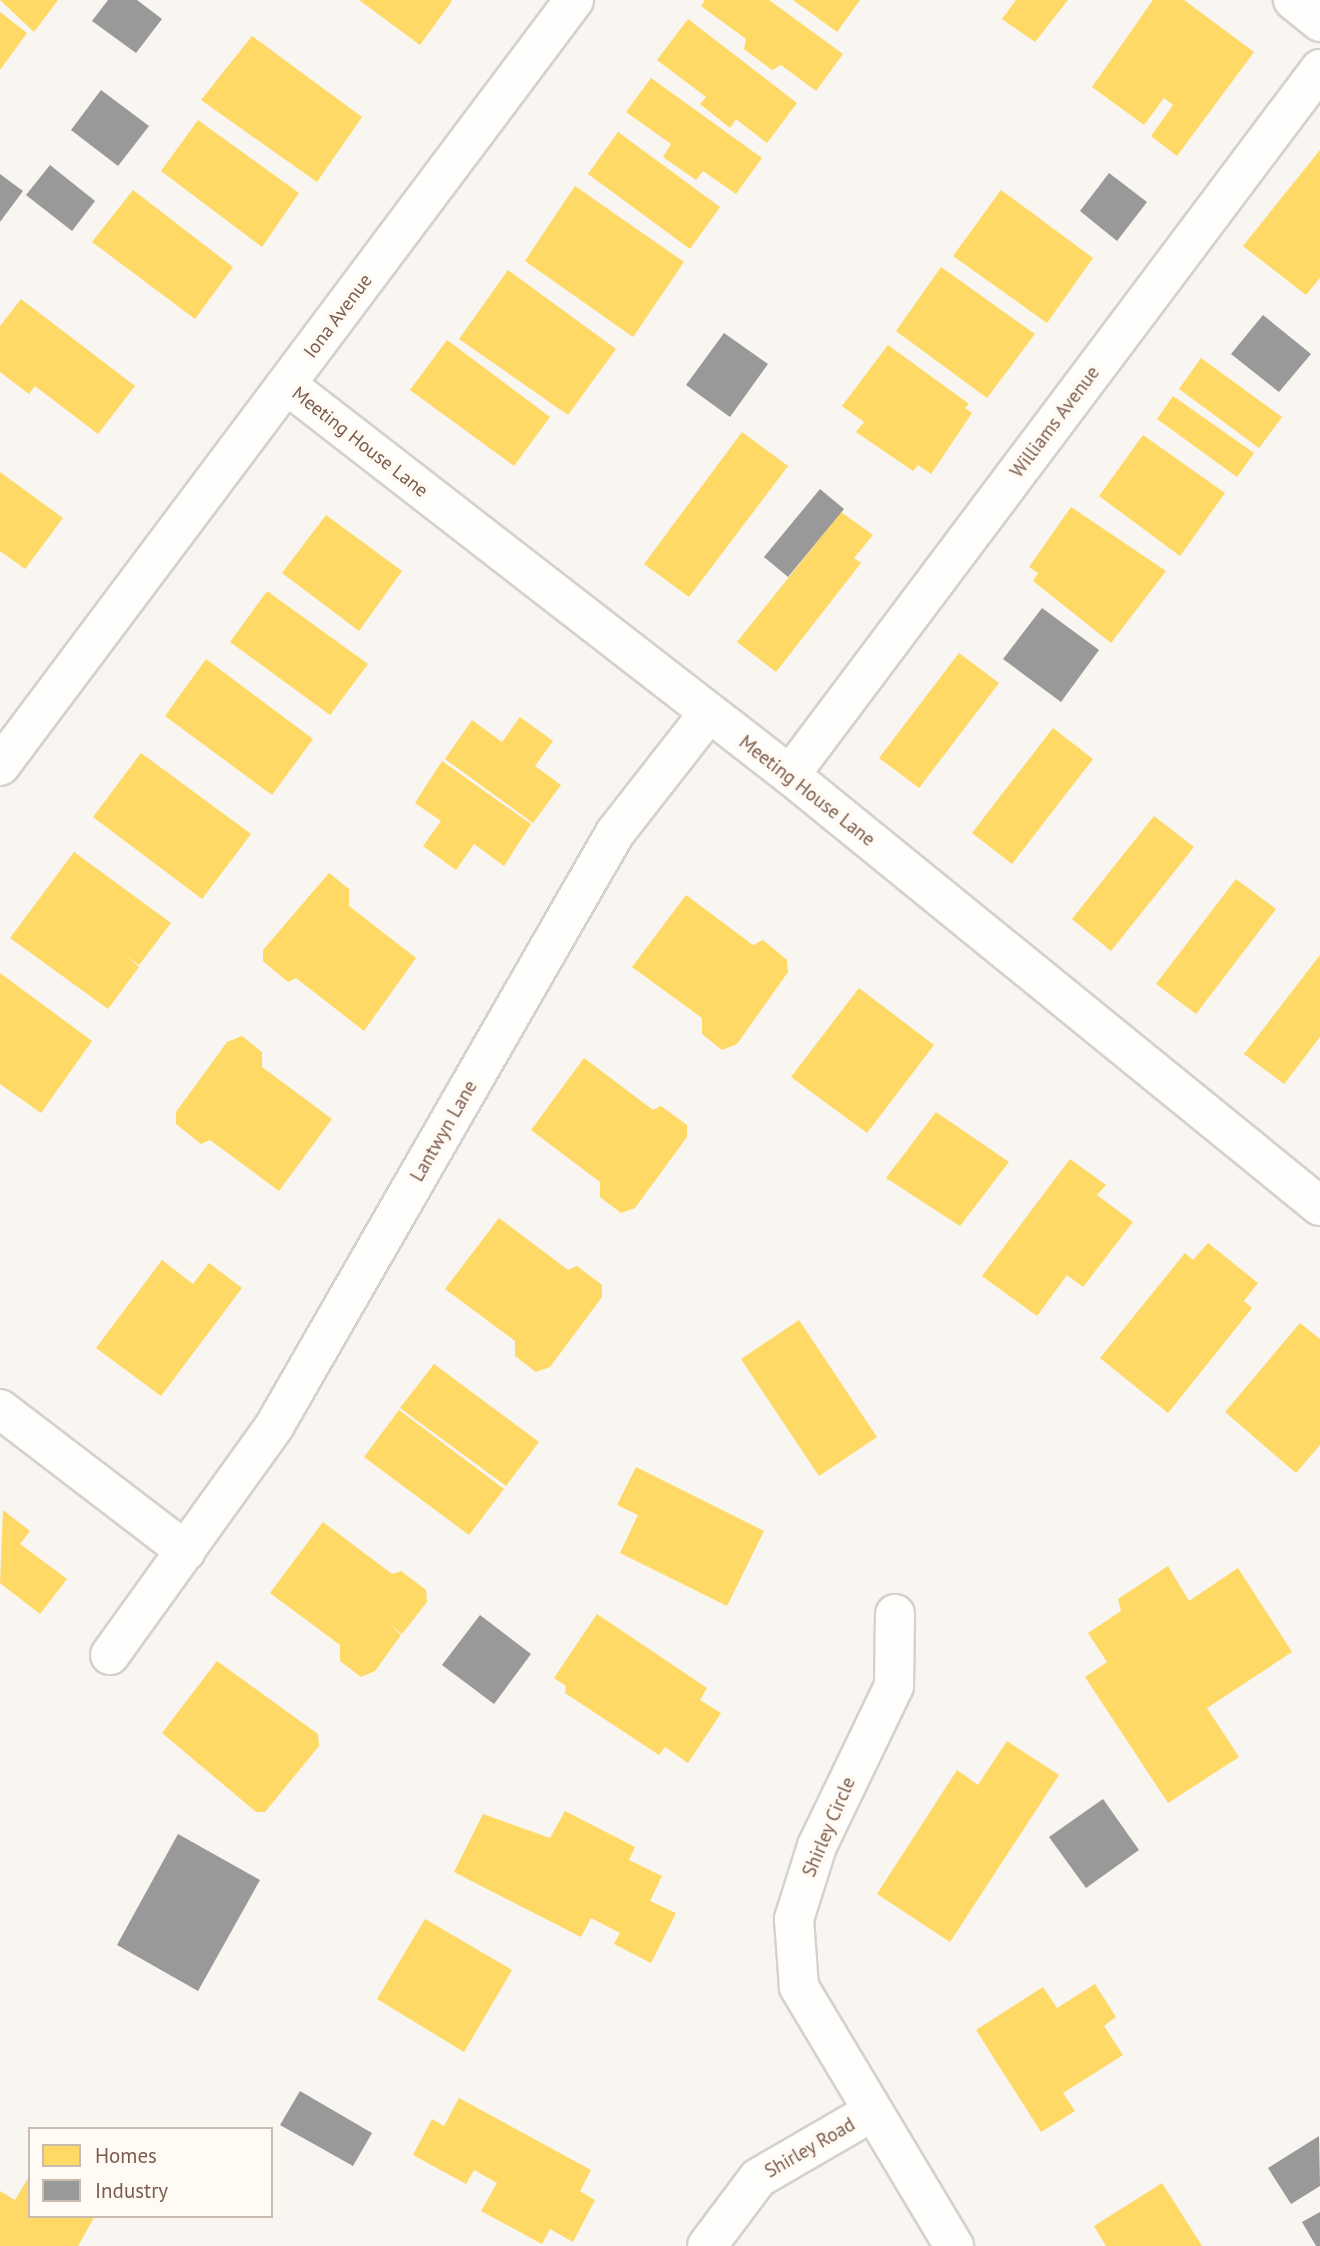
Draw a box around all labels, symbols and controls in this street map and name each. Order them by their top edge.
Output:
street label: Iona Avenue [299,269,377,363]
street label: Williams Avenue [1005,362,1105,482]
street label: Meeting House Lane [288,382,432,502]
street label: Meeting House Lane [735,731,879,851]
street label: Lantwyn Lane [406,1076,482,1186]
street label: Shirley Circle [798,1773,860,1881]
street label: Shirley Road [761,2113,859,2183]
legend [28,2127,273,2218]
text: Homes [95,2142,157,2169]
text: Industry [95,2177,168,2204]

